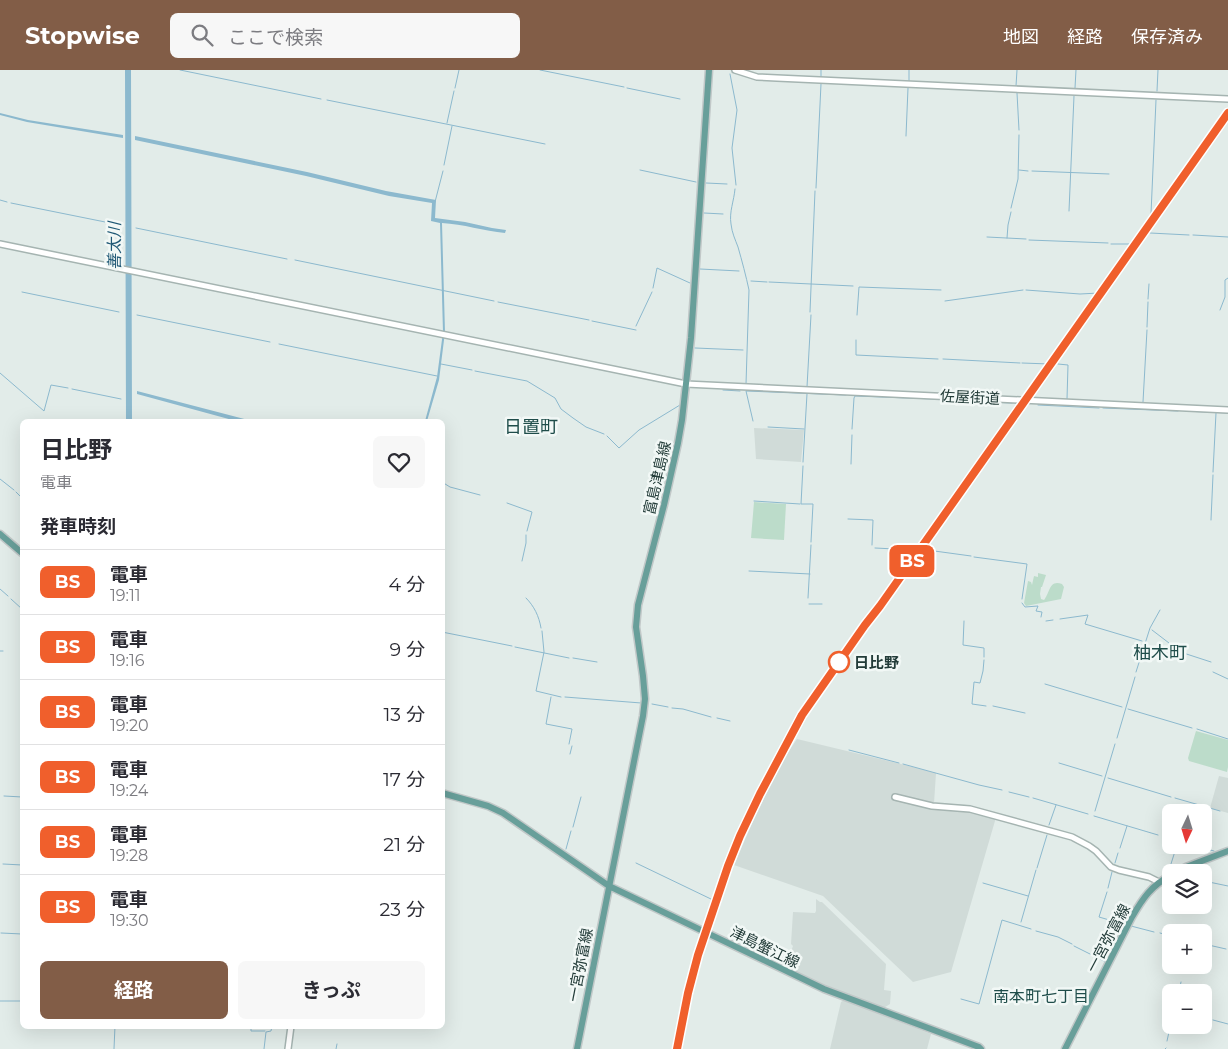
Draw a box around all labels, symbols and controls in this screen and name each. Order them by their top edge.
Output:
search box [170,13,520,58]
text: Stopwise [25,21,140,50]
icon: search [188,21,216,49]
text: ここで検索 [228,26,323,49]
text: 地図 [1003,26,1039,48]
text: 経路 [1067,26,1103,48]
text: 保存済み [1131,26,1203,48]
water label: 善太川 [105,220,124,270]
street label: 佐屋街道 [940,386,1000,408]
district label: 日置町 [504,416,558,438]
text: 日比野 [40,435,112,464]
button: heart [373,436,425,488]
street label: 富島津島線 [639,439,675,517]
text: 電車 [40,473,72,492]
text: 発車時刻 [40,515,116,538]
line badge: BS [890,545,934,577]
text: BS [899,550,925,572]
text: 電車 [110,563,148,586]
text: BS [55,571,80,593]
text: 4 分 [388,573,425,596]
text: 19:11 [110,586,140,605]
text: 電車 [110,628,148,651]
text: BS [55,636,80,658]
text: 9 分 [389,638,425,661]
district label: 柚木町 [1133,642,1187,664]
text: 19:16 [110,651,144,670]
marker: 日比野 [828,651,850,673]
place label: 日比野 [854,653,899,672]
text: 電車 [110,693,148,716]
text: BS [55,701,80,723]
text: 13 分 [383,703,425,726]
text: 19:20 [110,716,149,735]
text: 電車 [110,758,148,781]
text: BS [55,766,80,788]
text: 17 分 [383,768,425,791]
text: 19:24 [110,781,148,800]
north arrow [1162,804,1212,854]
map controls [1162,804,1212,1034]
text: 電車 [110,823,148,846]
text: BS [55,831,80,853]
text: 21 分 [383,833,425,856]
text: 19:28 [110,846,148,865]
button: layers [1162,864,1212,914]
text: 電車 [110,888,148,911]
text: BS [55,896,80,918]
text: 23 分 [380,898,425,921]
street label: 一宮弥富線 [1082,900,1134,976]
text: 19:30 [110,911,149,930]
street label: 津島蟹江線 [727,922,803,972]
button: + [1162,924,1212,974]
street label: 一宮弥富線 [564,926,596,1004]
button: 経路 [40,961,228,1019]
button: きっぷ [238,961,425,1019]
button: − [1162,984,1212,1034]
district label: 南本町七丁目 [993,987,1089,1006]

